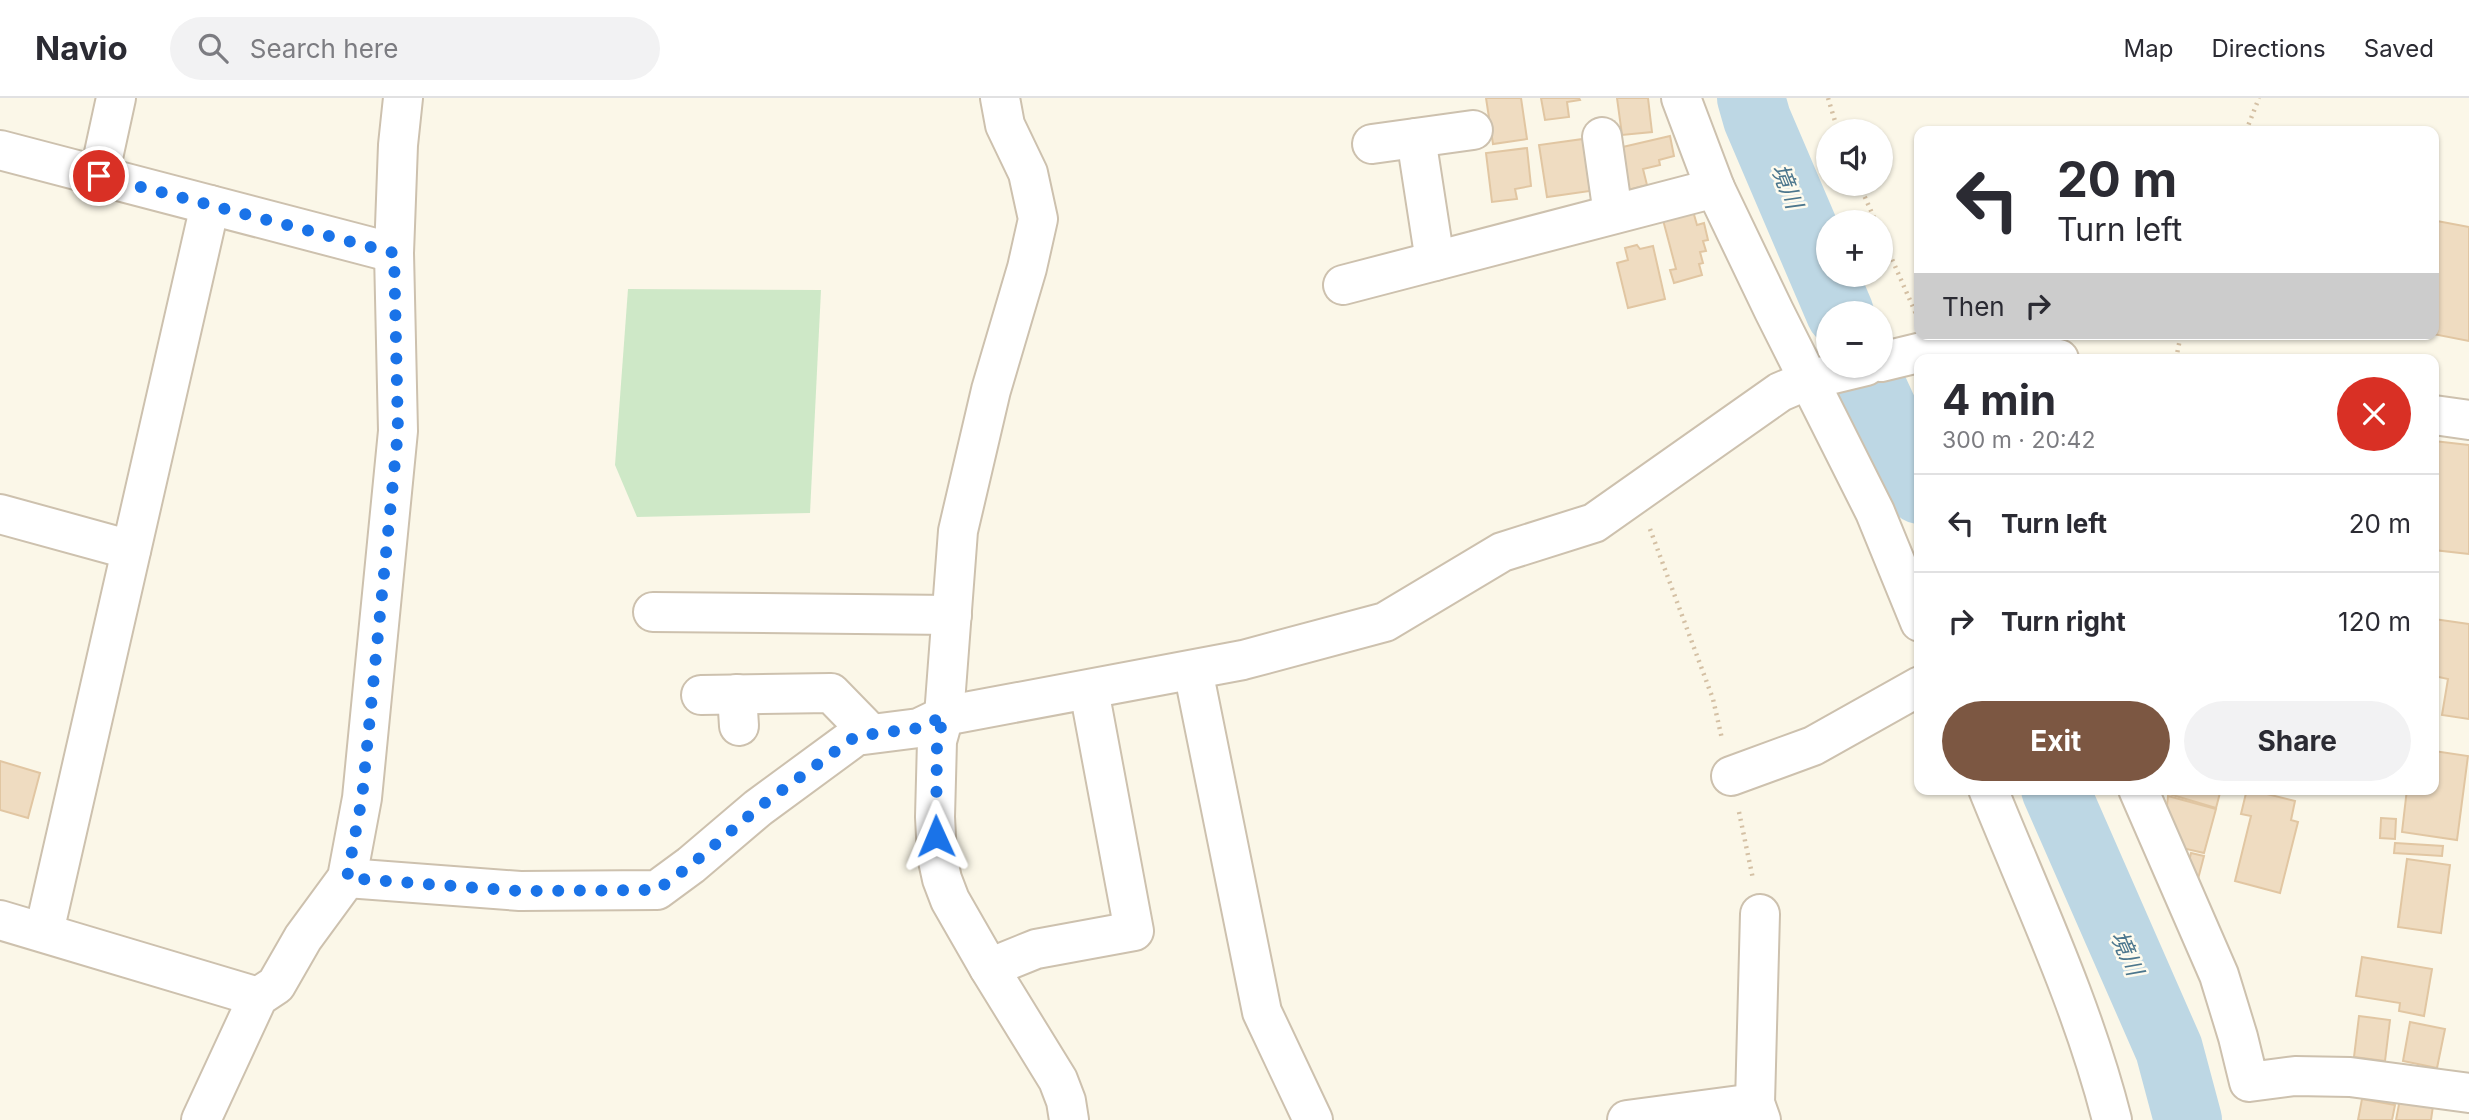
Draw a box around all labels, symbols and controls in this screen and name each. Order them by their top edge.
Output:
search box [170,17,660,80]
text: Navio [35,28,128,68]
icon: search [194,29,232,67]
text: Search here [250,33,398,64]
text: Map [2124,34,2173,63]
text: Directions [2211,34,2326,63]
text: Saved [2364,34,2434,63]
map controls [1816,119,1893,378]
button: sound [1816,119,1893,196]
pin [69,146,129,206]
text: 20 m [2057,150,2177,209]
icon: left [1942,154,2033,245]
icon: arrive [80,157,118,195]
water label: 境川 [1765,159,1810,215]
button: + [1816,210,1893,287]
text: Turn left [2057,210,2182,249]
icon: right [2019,287,2057,325]
text: Then [1942,291,2005,322]
button: − [1816,301,1893,378]
text: 4 min [1942,374,2056,425]
button: close [2337,377,2411,451]
text: 300 m · 20:42 [1942,426,2095,454]
icon: left [1942,504,1980,542]
text: Turn left [2001,508,2107,539]
text: 20 m [2349,508,2411,539]
icon: right [1942,602,1980,640]
text: Turn right [2001,606,2126,637]
text: 120 m [2338,606,2411,637]
button: Exit [1942,701,2170,781]
button: Share [2184,701,2411,781]
position arrow [899,799,973,873]
water label: 境川 [2105,926,2150,982]

